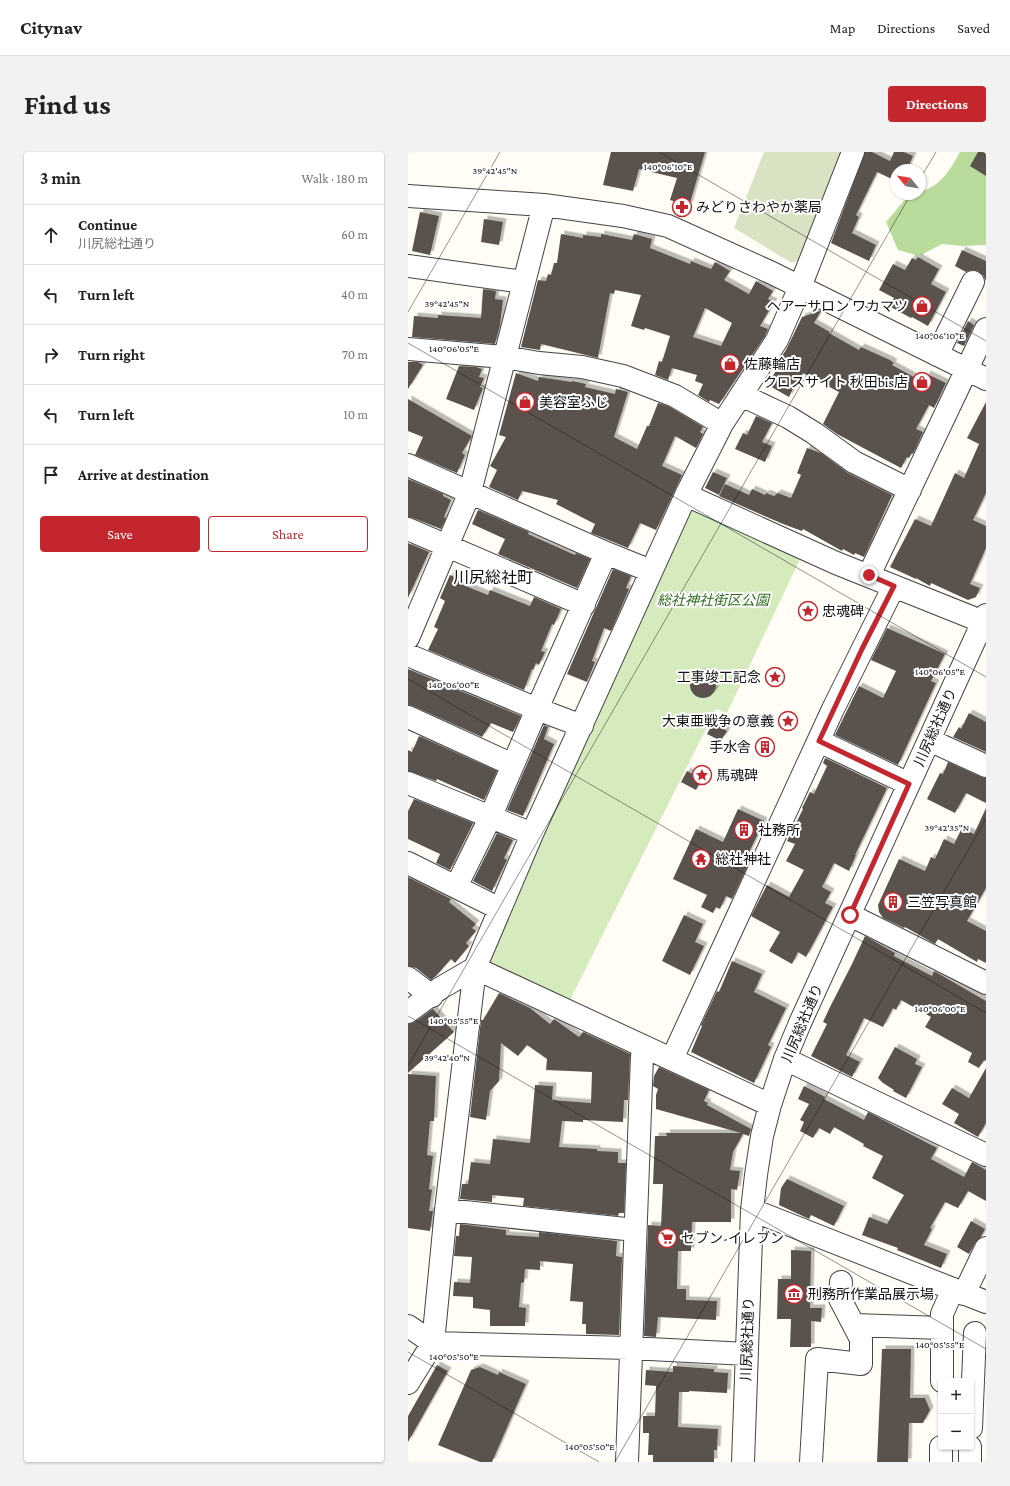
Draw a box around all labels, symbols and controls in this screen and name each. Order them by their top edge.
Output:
text: Citynav [20,17,82,38]
text: Map [830,20,855,36]
text: Directions [877,20,935,36]
text: Saved [957,20,990,36]
button: Directions [888,86,986,122]
text: Find us [24,89,111,120]
text: 140°06'10"E [644,161,693,172]
north arrow [890,164,926,200]
text: 39°42'45"N [473,165,518,176]
text: 3 min [40,169,81,188]
text: Walk · 180 m [301,171,368,186]
pharmacy icon: みどりさわやか薬局 [671,196,693,218]
place label: みどりさわやか薬局 [696,199,822,215]
text: Continue [78,217,137,233]
icon: ahead [40,224,62,246]
text: 60 m [341,227,368,242]
text: 川尻総社通り [78,236,156,251]
icon: left [40,284,62,306]
text: Turn left [78,287,134,303]
text: 40 m [341,287,368,302]
shop icon: ヘアーサロン ワカマツ [911,295,933,317]
text: 39°42'45"N [425,298,470,309]
place label: ヘアーサロン ワカマツ [766,298,908,314]
text: 140°06'10"E [916,330,965,341]
text: 140°06'05"E [429,343,480,354]
icon: right [40,344,62,366]
text: Turn right [78,347,145,363]
text: 70 m [342,347,368,362]
shop icon: 佐藤輪店 [719,353,741,375]
place label: 佐藤輪店 [744,356,800,372]
shop icon: クロスサイト 秋田bis店 [911,371,933,393]
place label: クロスサイト 秋田bis店 [763,374,908,390]
shop icon: 美容室ふじ [514,391,536,413]
place label: 美容室ふじ [539,394,609,410]
icon: left [40,404,62,426]
text: Turn left [78,407,134,423]
text: 10 m [343,407,368,422]
icon: arrive [40,464,62,486]
text: Arrive at destination [78,467,209,483]
button: Save [40,516,200,552]
button: Share [208,516,368,552]
route end [860,566,878,584]
district label: 川尻総社町 [453,569,533,586]
park label: 総社神社街区公園 [657,592,771,608]
place icon: 忠魂碑 [797,600,819,622]
place label: 忠魂碑 [822,603,864,619]
place icon: 工事竣工記念 [764,666,786,688]
text: 140°06'05"E [915,666,966,677]
place label: 工事竣工記念 [677,669,761,685]
text: 140°06'00"E [429,679,480,690]
street label: 川尻総社通り [911,685,959,769]
place icon: 大東亜戦争の意義 [777,710,799,732]
place label: 大東亜戦争の意義 [662,713,774,729]
building icon: 手水舎 [754,736,776,758]
place label: 手水舎 [709,739,751,755]
place icon: 馬魂碑 [691,764,713,786]
place label: 馬魂碑 [716,767,758,783]
building icon: 社務所 [733,819,755,841]
place label: 社務所 [758,822,800,838]
text: 39°42'35"N [925,822,970,833]
temple icon: 総社神社 [690,848,712,870]
place label: 総社神社 [715,851,771,867]
building icon: 三笠写真館 [882,891,904,913]
place label: 三笠写真館 [907,894,977,910]
route start [841,906,859,924]
street label: 川尻総社通り [778,981,826,1065]
text: 140°06'00"E [915,1003,966,1014]
text: 140°05'55"E [430,1015,479,1026]
text: 39°42'40"N [424,1052,470,1063]
supermarket icon: セブン-イレブン [656,1227,678,1249]
place label: セブン-イレブン [681,1230,784,1246]
museum icon: 刑務所作業品展示場 [783,1283,805,1305]
place label: 刑務所作業品展示場 [808,1286,934,1302]
street label: 川尻総社通り [738,1297,756,1381]
text: 140°05'55"E [916,1339,965,1350]
text: 140°05'50"E [429,1351,479,1362]
map controls [938,1378,974,1450]
button: + [938,1378,974,1414]
button: − [938,1414,974,1450]
text: 140°05'50"E [565,1441,615,1452]

